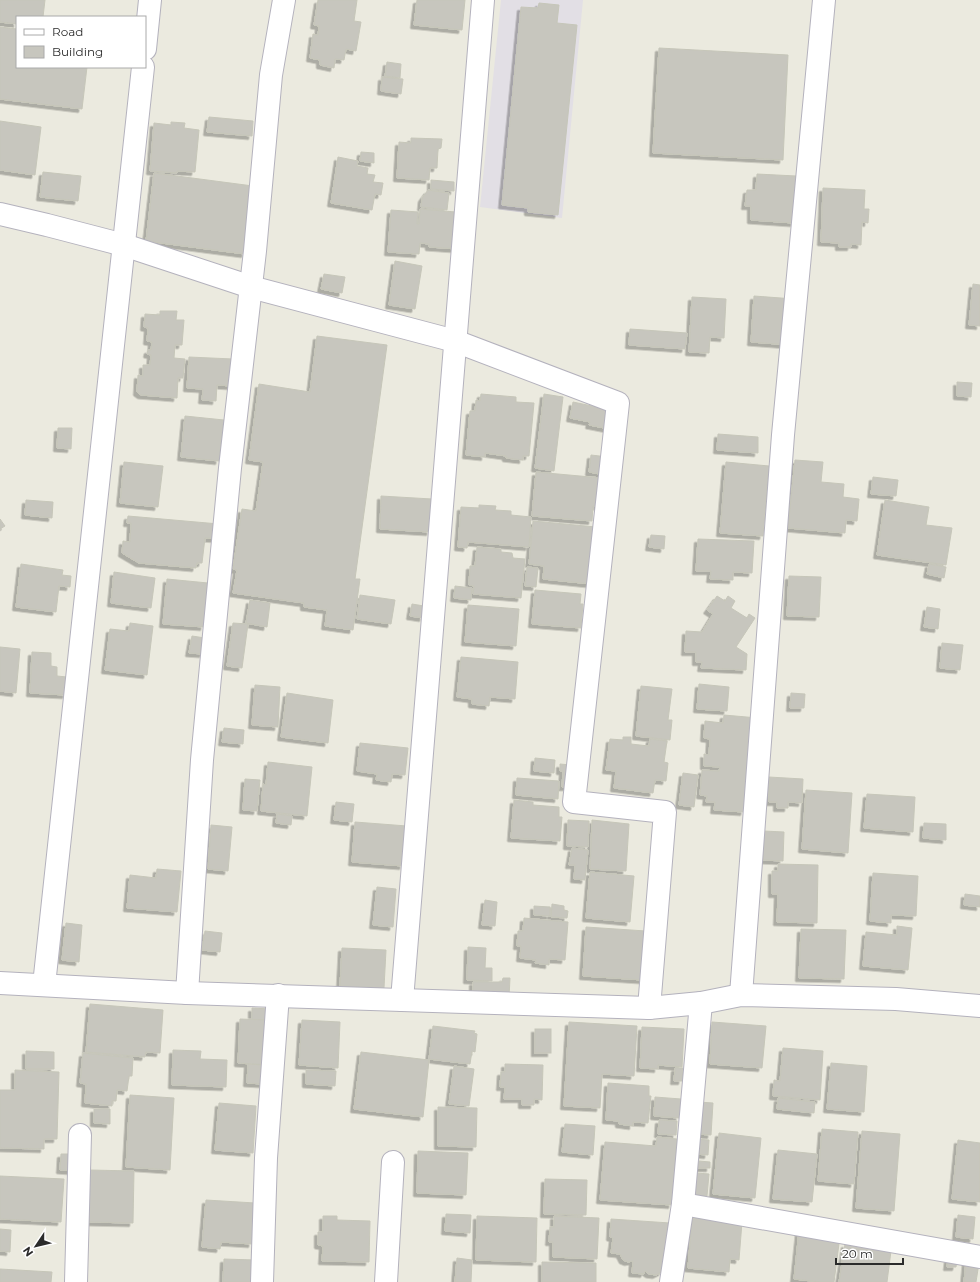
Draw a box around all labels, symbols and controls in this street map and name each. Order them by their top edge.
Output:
legend [16,16,146,68]
text: Road [52,24,83,39]
text: Building [52,44,103,59]
north arrow [16,1226,56,1266]
scale bar [836,1240,903,1266]
text: N [20,1244,36,1259]
text: 20 m [842,1246,873,1261]

